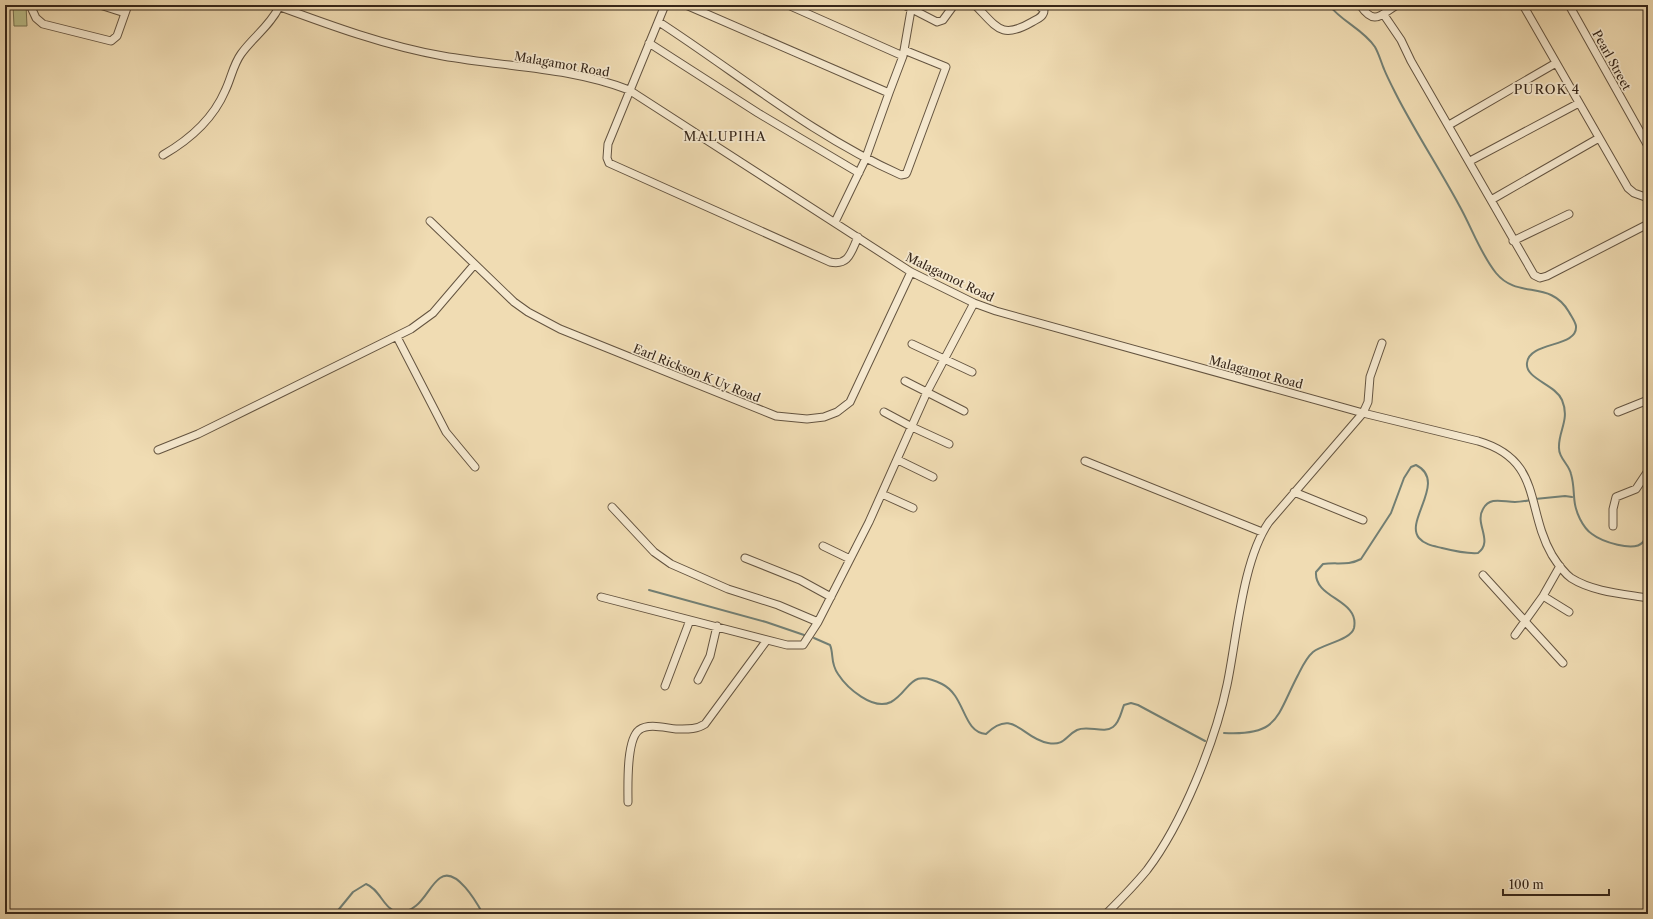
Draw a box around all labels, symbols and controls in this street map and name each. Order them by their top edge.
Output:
street label: Pearl Street [1589,27,1635,93]
street label: Malagamot Road [513,48,612,80]
district label: PUROK 4 [1514,81,1580,97]
district label: MALUPIHA [683,128,767,144]
street label: Malagamot Road [903,249,997,305]
street label: Earl Rickson K Uy Road [631,341,763,406]
street label: Malagamot Road [1207,352,1305,392]
scale bar [1503,871,1609,897]
text: 100 m [1509,877,1544,892]

